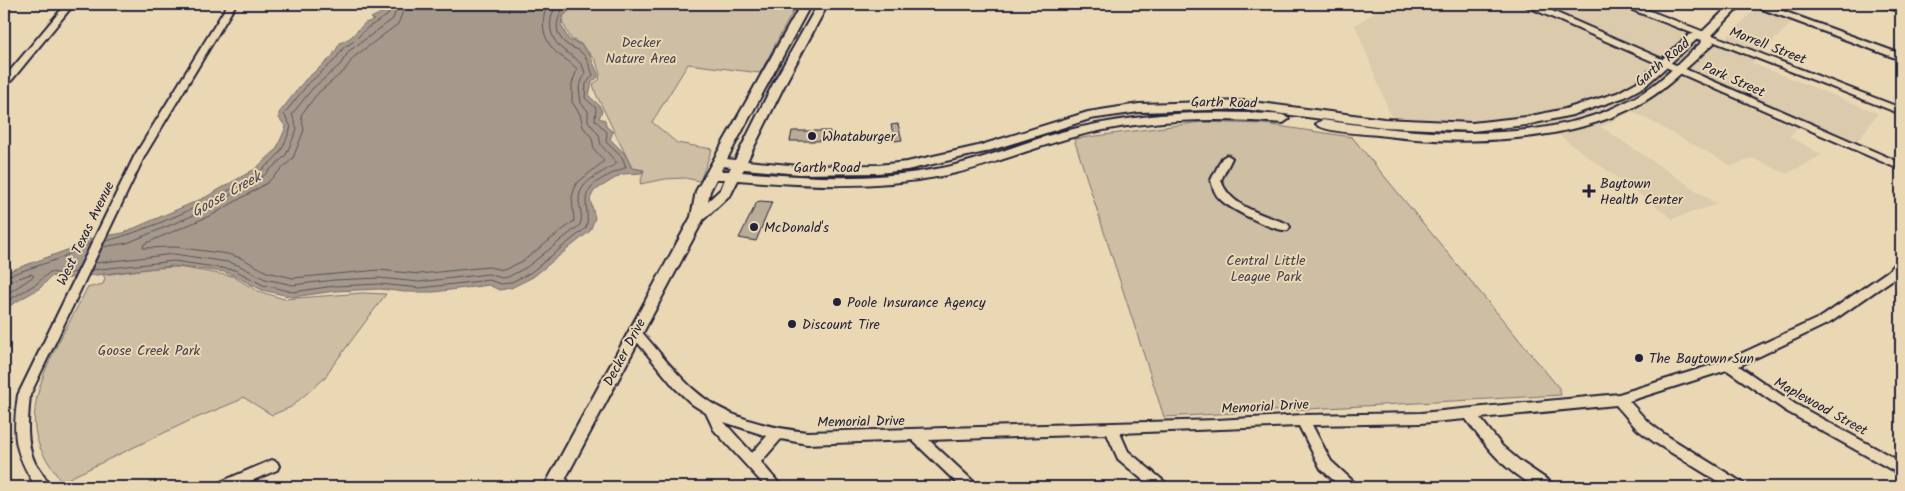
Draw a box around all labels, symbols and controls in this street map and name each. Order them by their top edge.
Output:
street label: Morrell Street [1726,21,1810,71]
park label: Decker Nature Area [606,32,676,70]
street label: Garth Road [1630,32,1696,93]
street label: Park Street [1699,56,1769,104]
street label: Garth Road [1191,91,1258,115]
place label: Whataburger [822,126,897,148]
marker: Whataburger [806,130,818,142]
street label: Garth Road [794,157,861,179]
water label: Goose Creek [187,165,267,224]
place label: Baytown Health Center [1600,173,1684,211]
street label: West Texas Avenue [51,177,121,289]
marker: Baytown Health Center [1582,184,1596,198]
place label: McDonald's [764,217,829,239]
marker: McDonald's [748,221,760,233]
park label: Central Little League Park [1226,250,1306,288]
place label: Poole Insurance Agency [847,292,986,314]
marker: Poole Insurance Agency [831,296,843,308]
street label: Decker Drive [598,314,652,390]
place label: Discount Tire [802,314,881,336]
marker: Discount Tire [786,318,798,330]
park label: Goose Creek Park [98,340,201,362]
place label: The Baytown Sun [1649,348,1754,370]
marker: The Baytown Sun [1633,352,1645,364]
street label: Maplewood Street [1770,372,1872,442]
street label: Memorial Drive [1221,394,1310,420]
street label: Memorial Drive [817,410,906,434]

